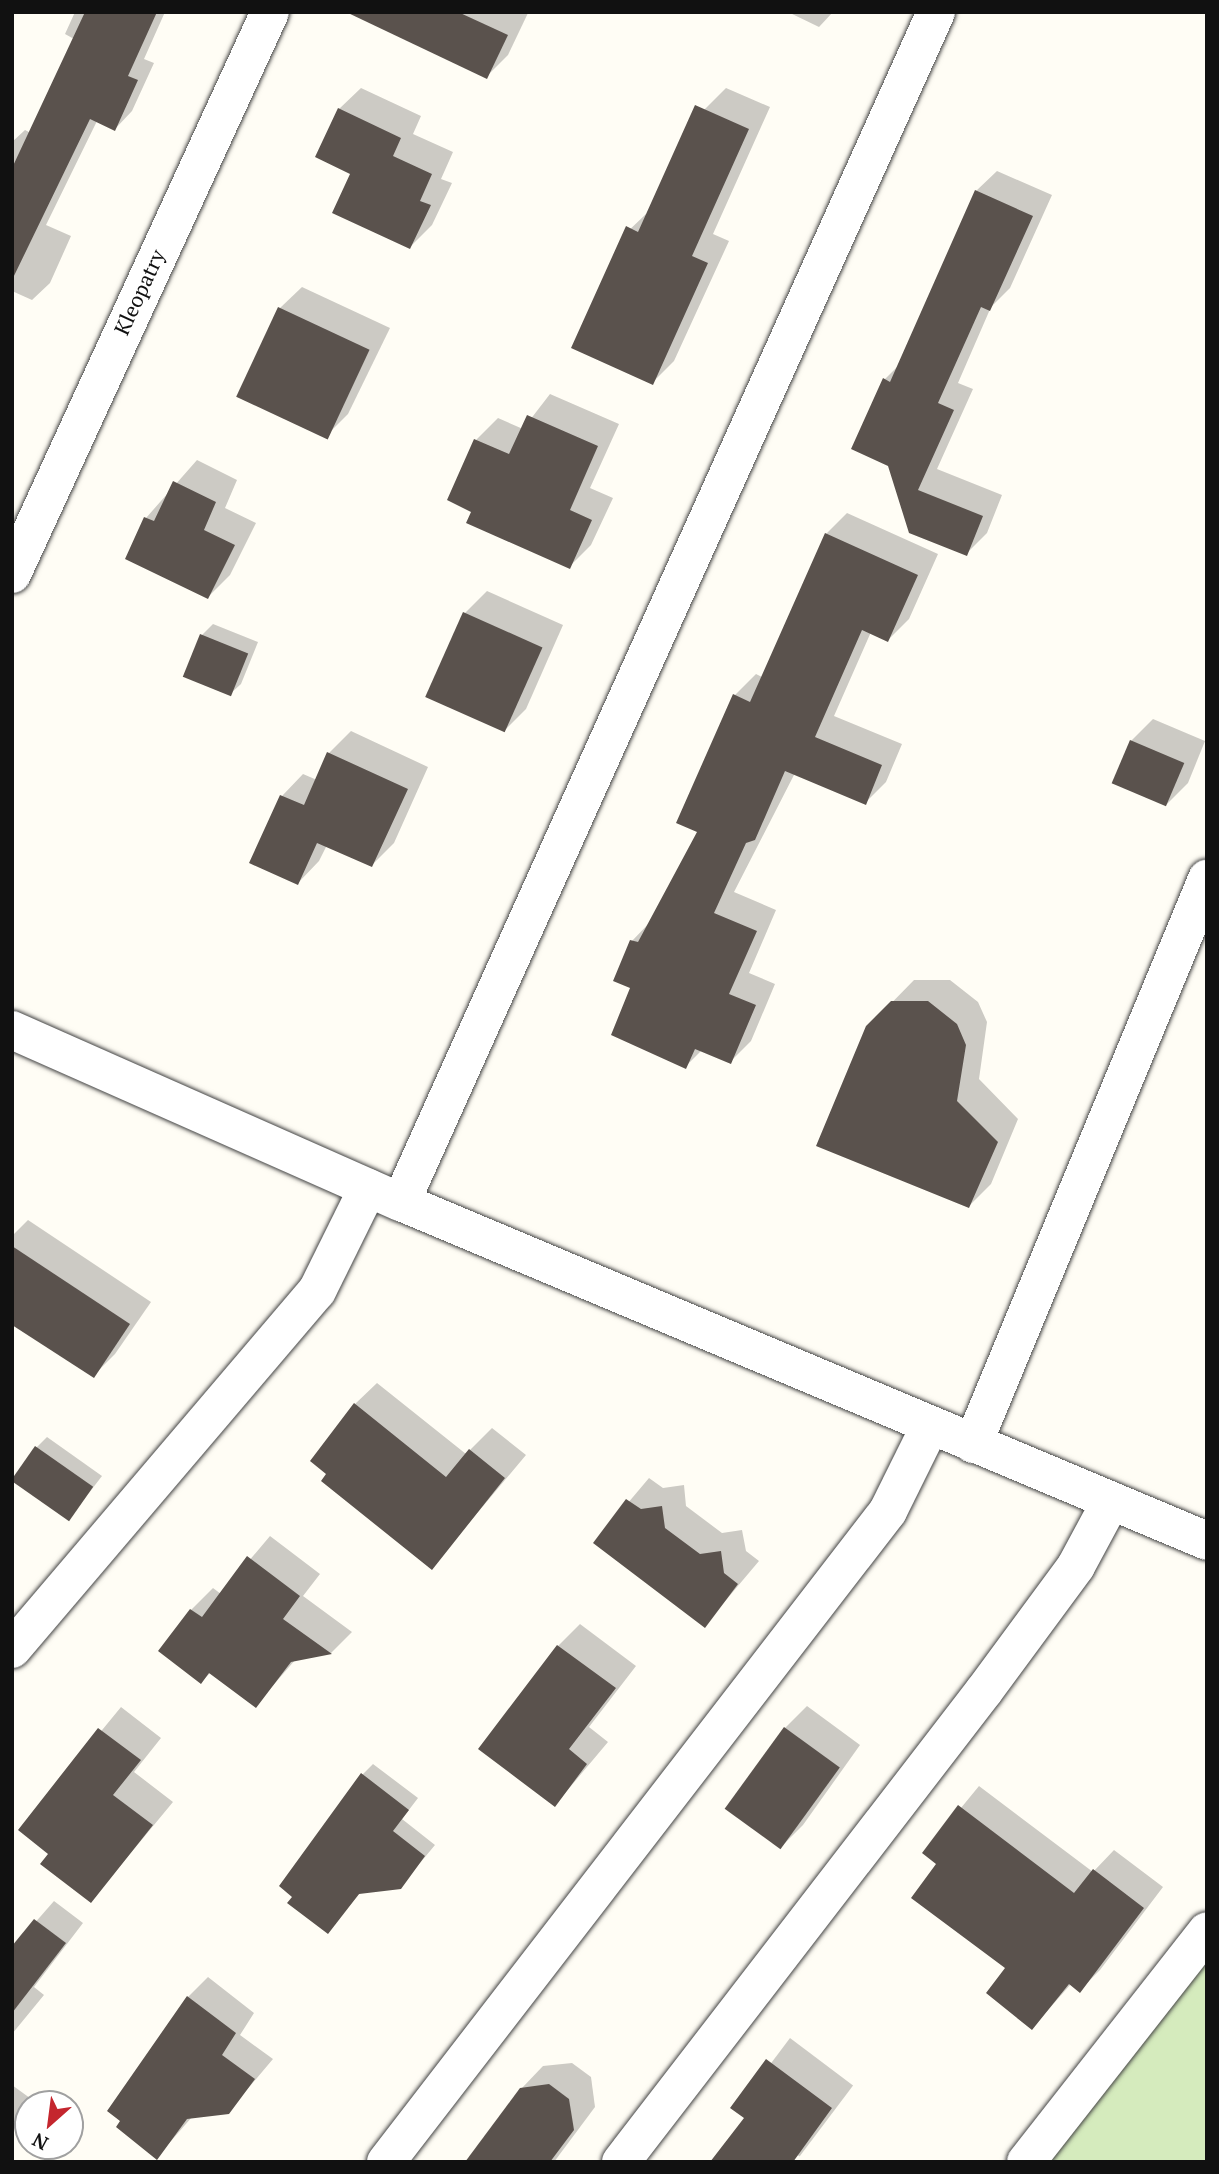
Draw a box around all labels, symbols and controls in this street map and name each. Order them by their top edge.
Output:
street label: Kleopatry [108,245,170,339]
north arrow [14,2090,84,2160]
text: N [28,2128,52,2157]

